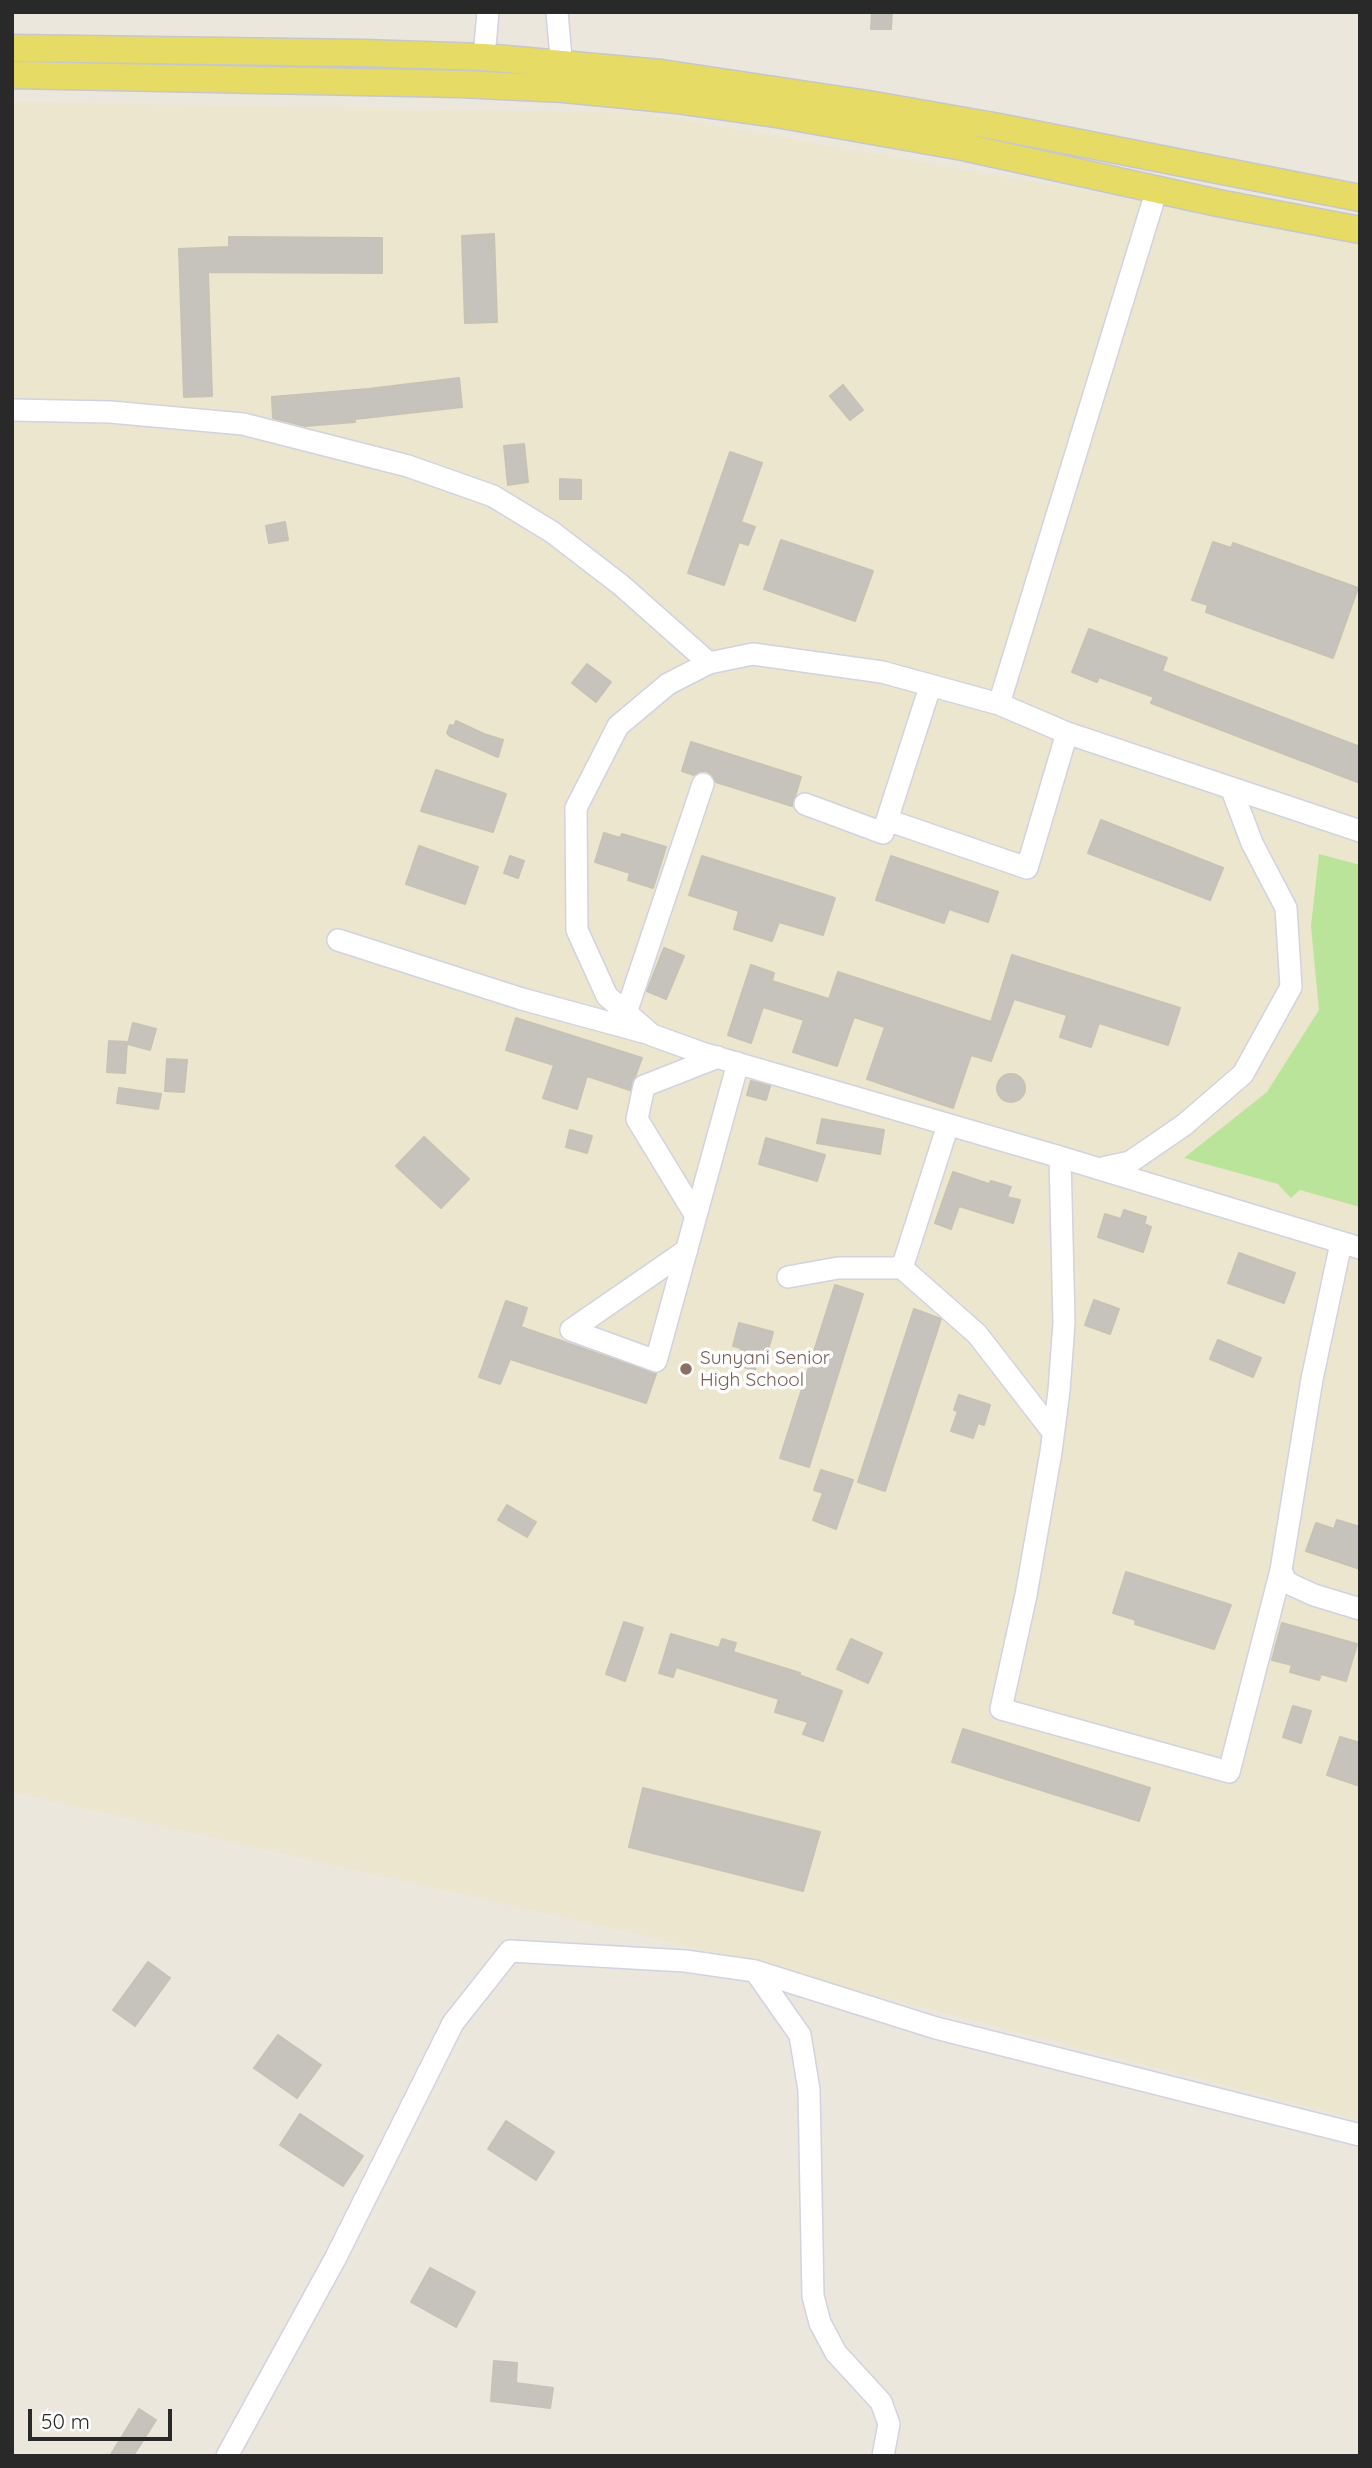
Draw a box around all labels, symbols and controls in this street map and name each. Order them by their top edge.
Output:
place label: Sunyani Senior High School [700,1347,830,1391]
marker: Sunyani Senior High School [678,1361,694,1377]
scale bar [32,2394,175,2438]
text: 50 m [41,2408,90,2434]

